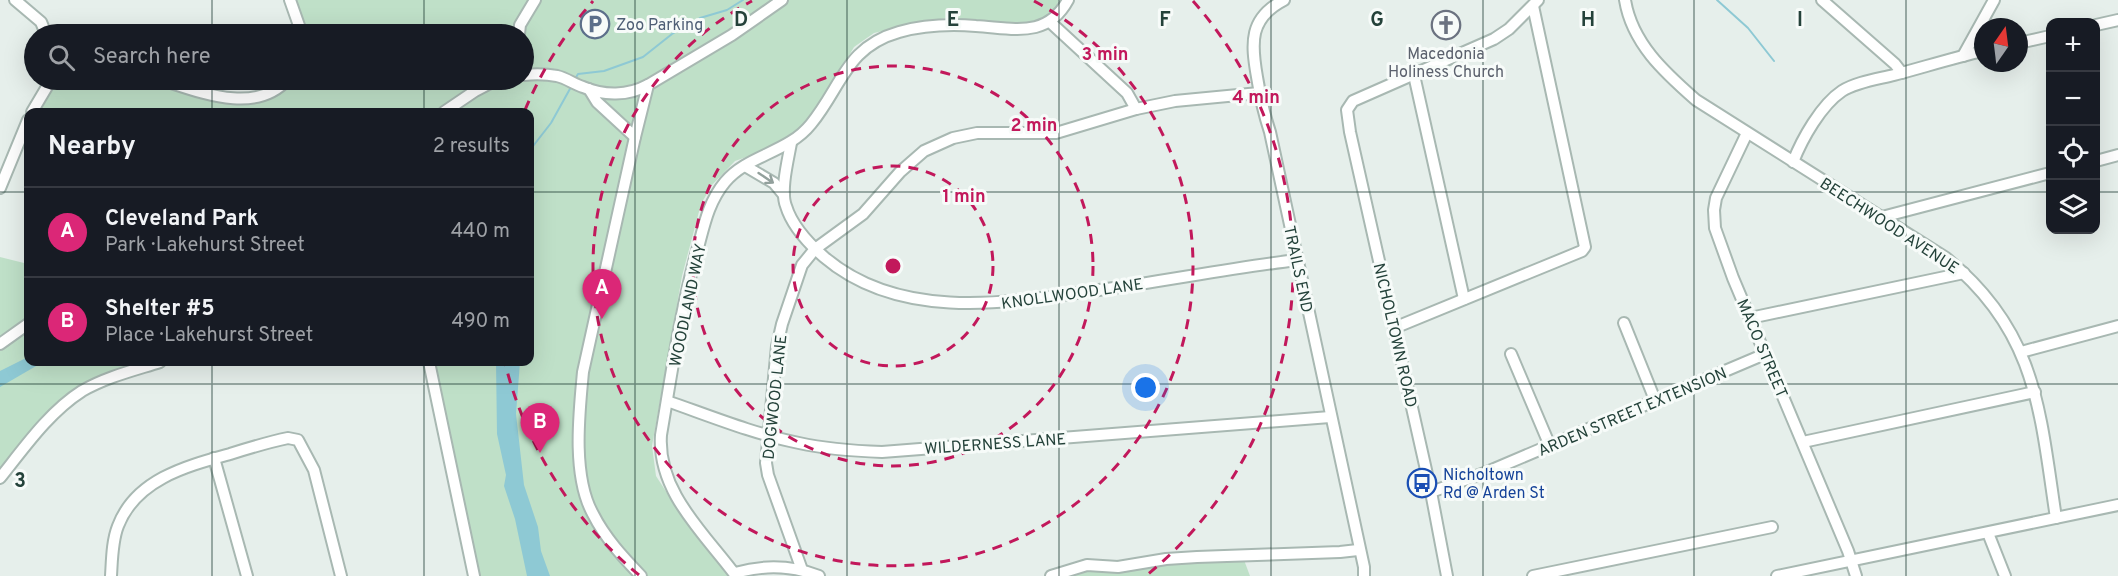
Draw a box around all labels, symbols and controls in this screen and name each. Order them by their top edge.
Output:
parking icon: Zoo Parking [579,8,611,40]
text: D [734,8,748,34]
text: E [947,8,959,34]
text: F [1159,8,1171,34]
text: G [1370,8,1384,34]
text: H [1581,8,1595,34]
text: I [1797,8,1803,34]
church icon: Macedonia Holiness Church [1430,9,1462,41]
place label: Zoo Parking [616,16,703,36]
north arrow [1974,18,2028,72]
map controls [2046,18,2100,234]
button: + [2046,18,2100,72]
search box [24,24,534,90]
icon: search [45,41,78,74]
text: Search here [93,44,211,71]
text: 3 min [1082,44,1128,67]
place label: Macedonia Holiness Church [1388,45,1504,83]
button: − [2046,72,2100,126]
text: 4 min [1232,87,1280,110]
text: 2 min [1010,115,1058,138]
button: locate [2046,126,2100,180]
text: Nearby [48,131,136,164]
text: 2 results [433,134,510,160]
one-way arrow [758,172,774,184]
street label: BEECHWOOD AVENUE [1816,174,1962,279]
button: layers [2046,180,2100,234]
text: 1 min [942,186,986,209]
text: Cleveland Park [105,206,259,233]
text: A [60,219,75,245]
text: 440 m [451,219,510,245]
street label: TRAILS END [1278,224,1316,315]
text: Park · Lakehurst Street [105,233,305,259]
street label: WOODLAND WAY [666,242,712,369]
centre of rings [883,256,903,276]
street label: NICHOLTOWN ROAD [1368,261,1420,410]
pin: A [582,270,622,319]
street label: KNOLLWOOD LANE [1000,275,1144,315]
text: Shelter #5 [105,296,215,323]
street label: MACO STREET [1731,296,1791,401]
text: B [61,309,74,335]
text: 490 m [452,309,510,335]
text: Place · Lakehurst Street [105,323,313,349]
street label: DOGWOOD LANE [759,334,792,461]
street label: ARDEN STREET EXTENSION [1535,364,1730,462]
your location [1131,373,1160,402]
pin: B [520,404,560,453]
street label: WILDERNESS LANE [924,430,1067,460]
place label: Nicholtown Rd @ Arden St [1443,466,1545,504]
bus stop icon: Nicholtown Rd @ Arden St [1406,467,1438,499]
text: 3 [14,469,26,495]

